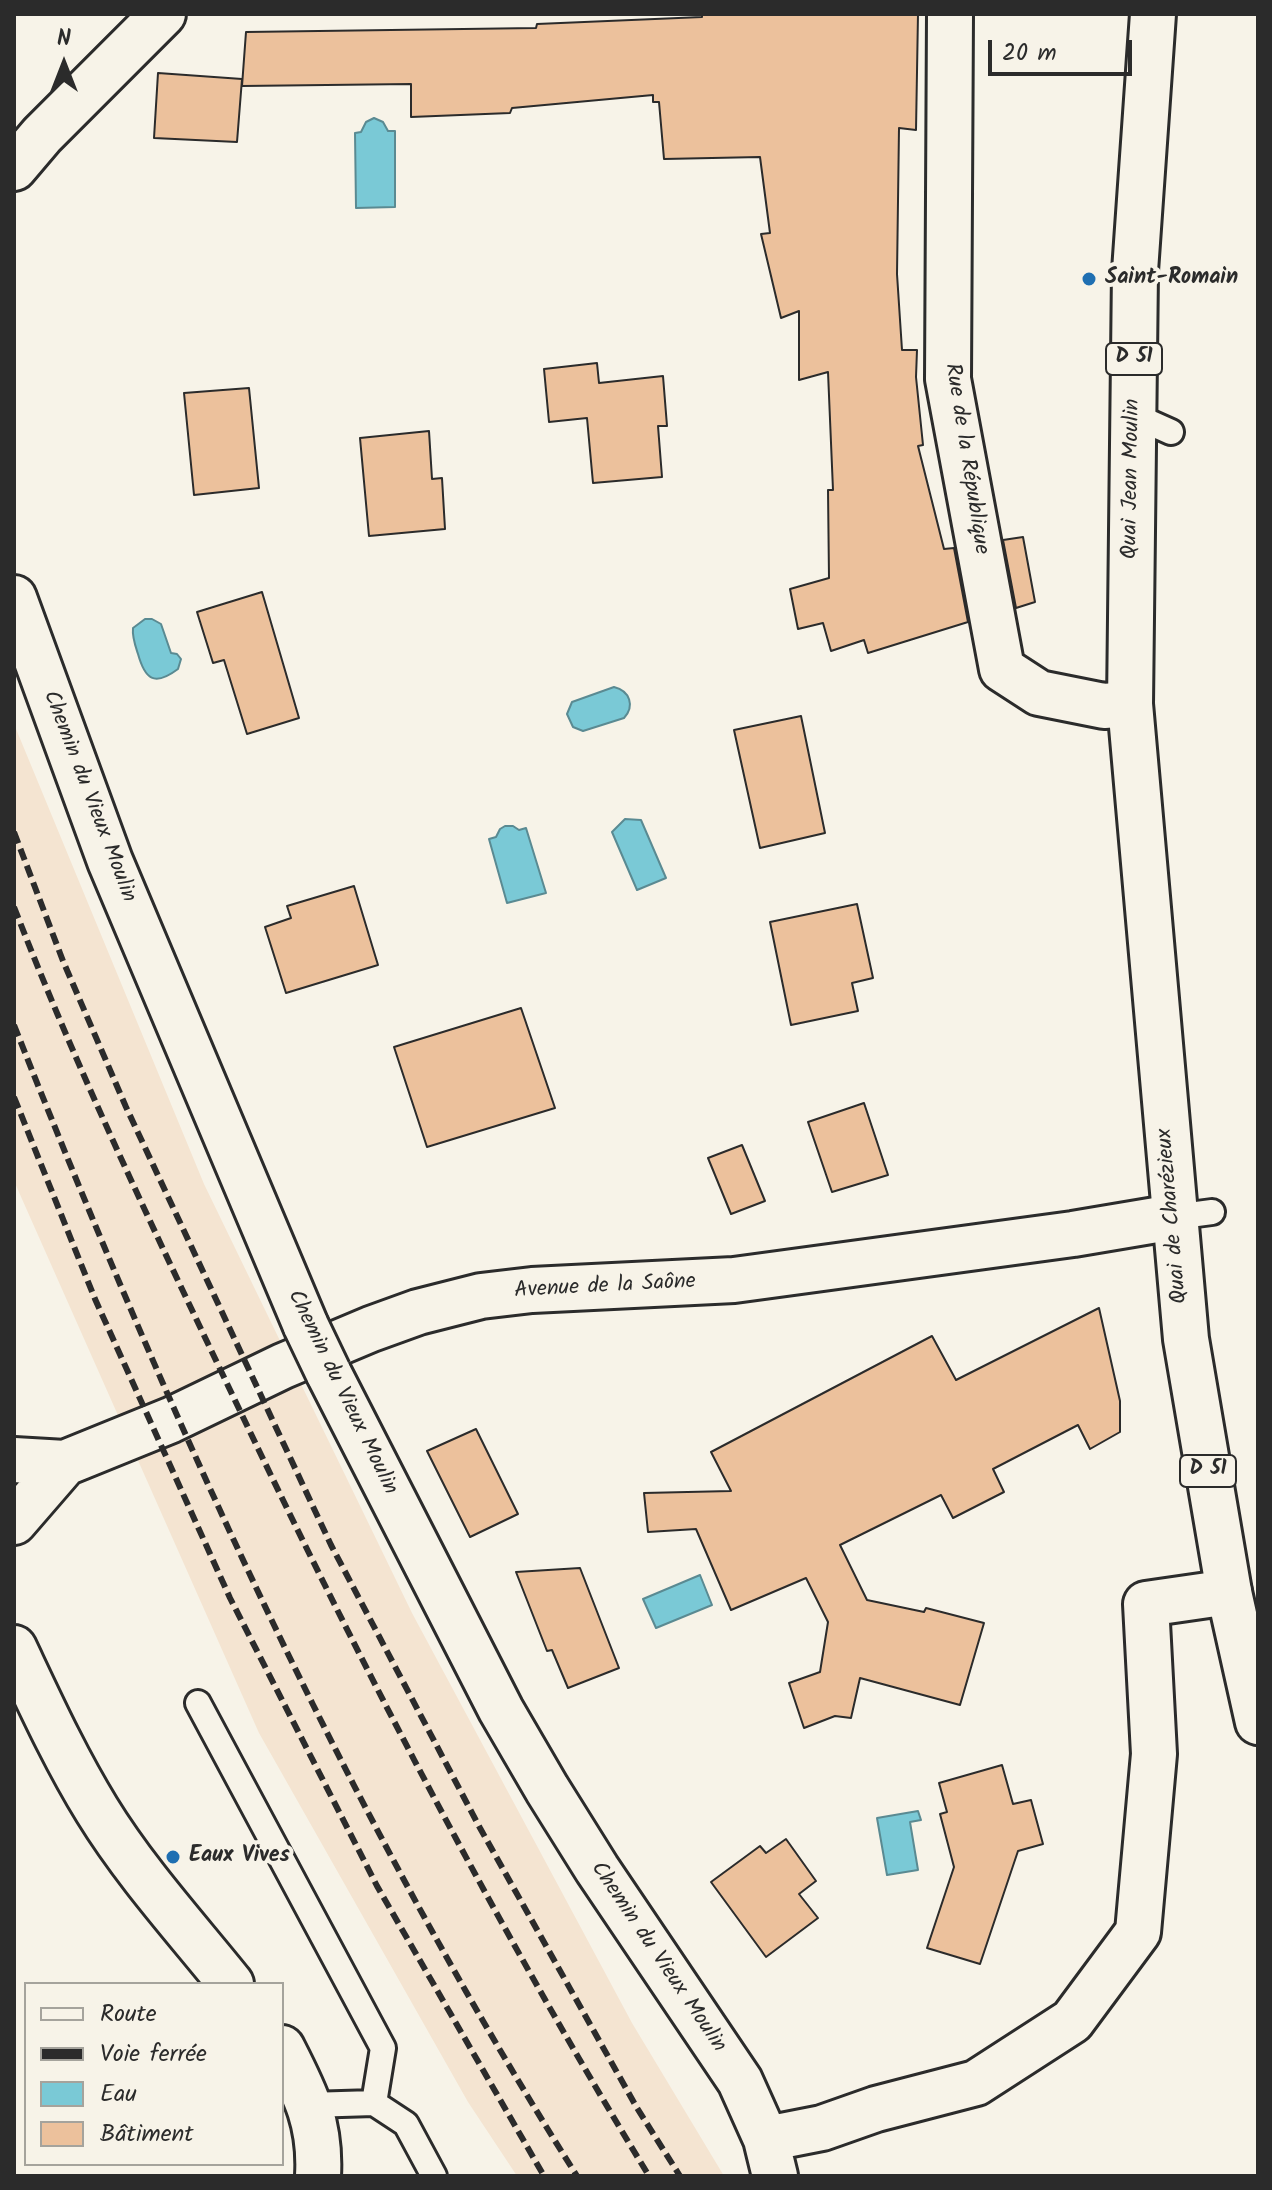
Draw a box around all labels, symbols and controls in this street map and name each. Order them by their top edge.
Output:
text: N [57,22,71,57]
north arrow [24,24,104,104]
scale bar [992,24,1136,74]
text: 20 m [1002,34,1057,73]
place label: Saint-Romain [1105,266,1238,292]
marker: Saint-Romain [1080,270,1098,288]
road number: D 51 [1106,343,1162,375]
street label: Rue de la République [937,362,993,556]
street label: Quai Jean Moulin [1118,399,1148,559]
street label: Chemin du Vieux Moulin [35,688,141,906]
street label: Quai de Charézieux [1153,1127,1195,1305]
street label: Avenue de la Saône [514,1270,696,1306]
street label: Chemin du Vieux Moulin [280,1286,402,1500]
road number: D 51 [1180,1455,1236,1487]
place label: Eaux Vives [189,1844,290,1870]
marker: Eaux Vives [164,1848,182,1866]
street label: Chemin du Vieux Moulin [583,1858,731,2058]
legend [24,1982,284,2166]
text: Route [100,1995,157,2034]
text: Voie ferrée [100,2035,207,2074]
text: Eau [100,2075,137,2114]
text: Bâtiment [100,2115,194,2154]

